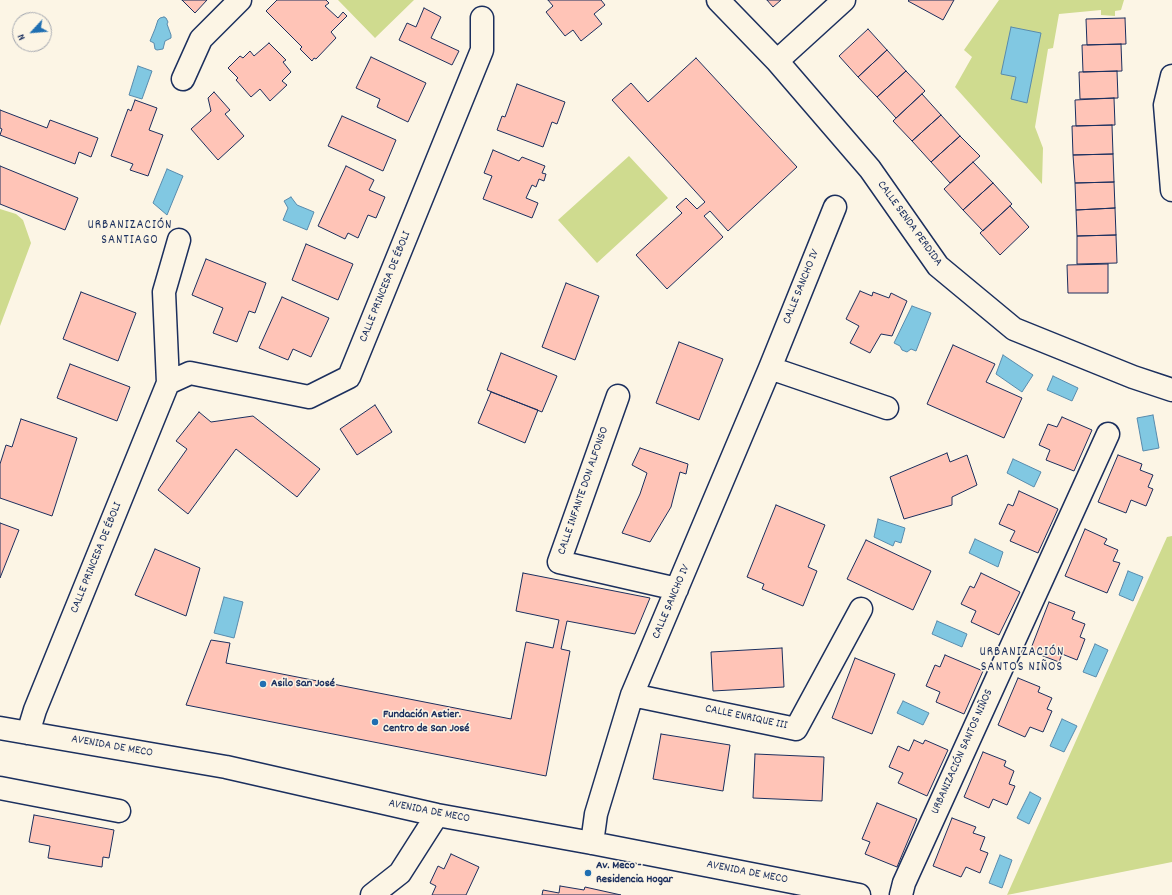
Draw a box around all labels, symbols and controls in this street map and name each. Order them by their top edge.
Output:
north arrow [12,12,52,52]
text: N [14,31,30,43]
street label: CALLE SENDA PERDIDA [873,178,945,270]
district label: URBANIZACIÓN SANTIAGO [87,218,173,249]
street label: CALLE PRINCESA DE ÉBOLI [357,229,415,345]
street label: CALLE SANCHO IV [780,247,824,327]
street label: CALLE INFANTE DON ALFONSO [555,425,613,557]
street label: CALLE PRINCESA DE ÉBOLI [68,500,126,616]
street label: CALLE SANCHO IV [650,563,694,641]
district label: URBANIZACIÓN SANTOS NIÑOS [979,645,1065,676]
place label: Asilo San José [271,677,335,691]
marker: Asilo San José [258,679,268,689]
street label: URBANIZACIÓN SANTOS NIÑOS [929,687,997,817]
street label: CALLE ENRIQUE III [704,702,788,734]
place label: Fundación Astier. Centro de San José [383,708,470,736]
marker: Fundación Astier. Centro de San José [370,717,380,727]
street label: AVENIDA DE MECO [70,733,154,761]
street label: AVENIDA DE MECO [387,797,471,827]
street label: AVENIDA DE MECO [705,858,789,888]
place label: Av. Meco - Residencia Hogar [596,859,673,887]
marker: Av. Meco - Residencia Hogar [583,868,593,878]

